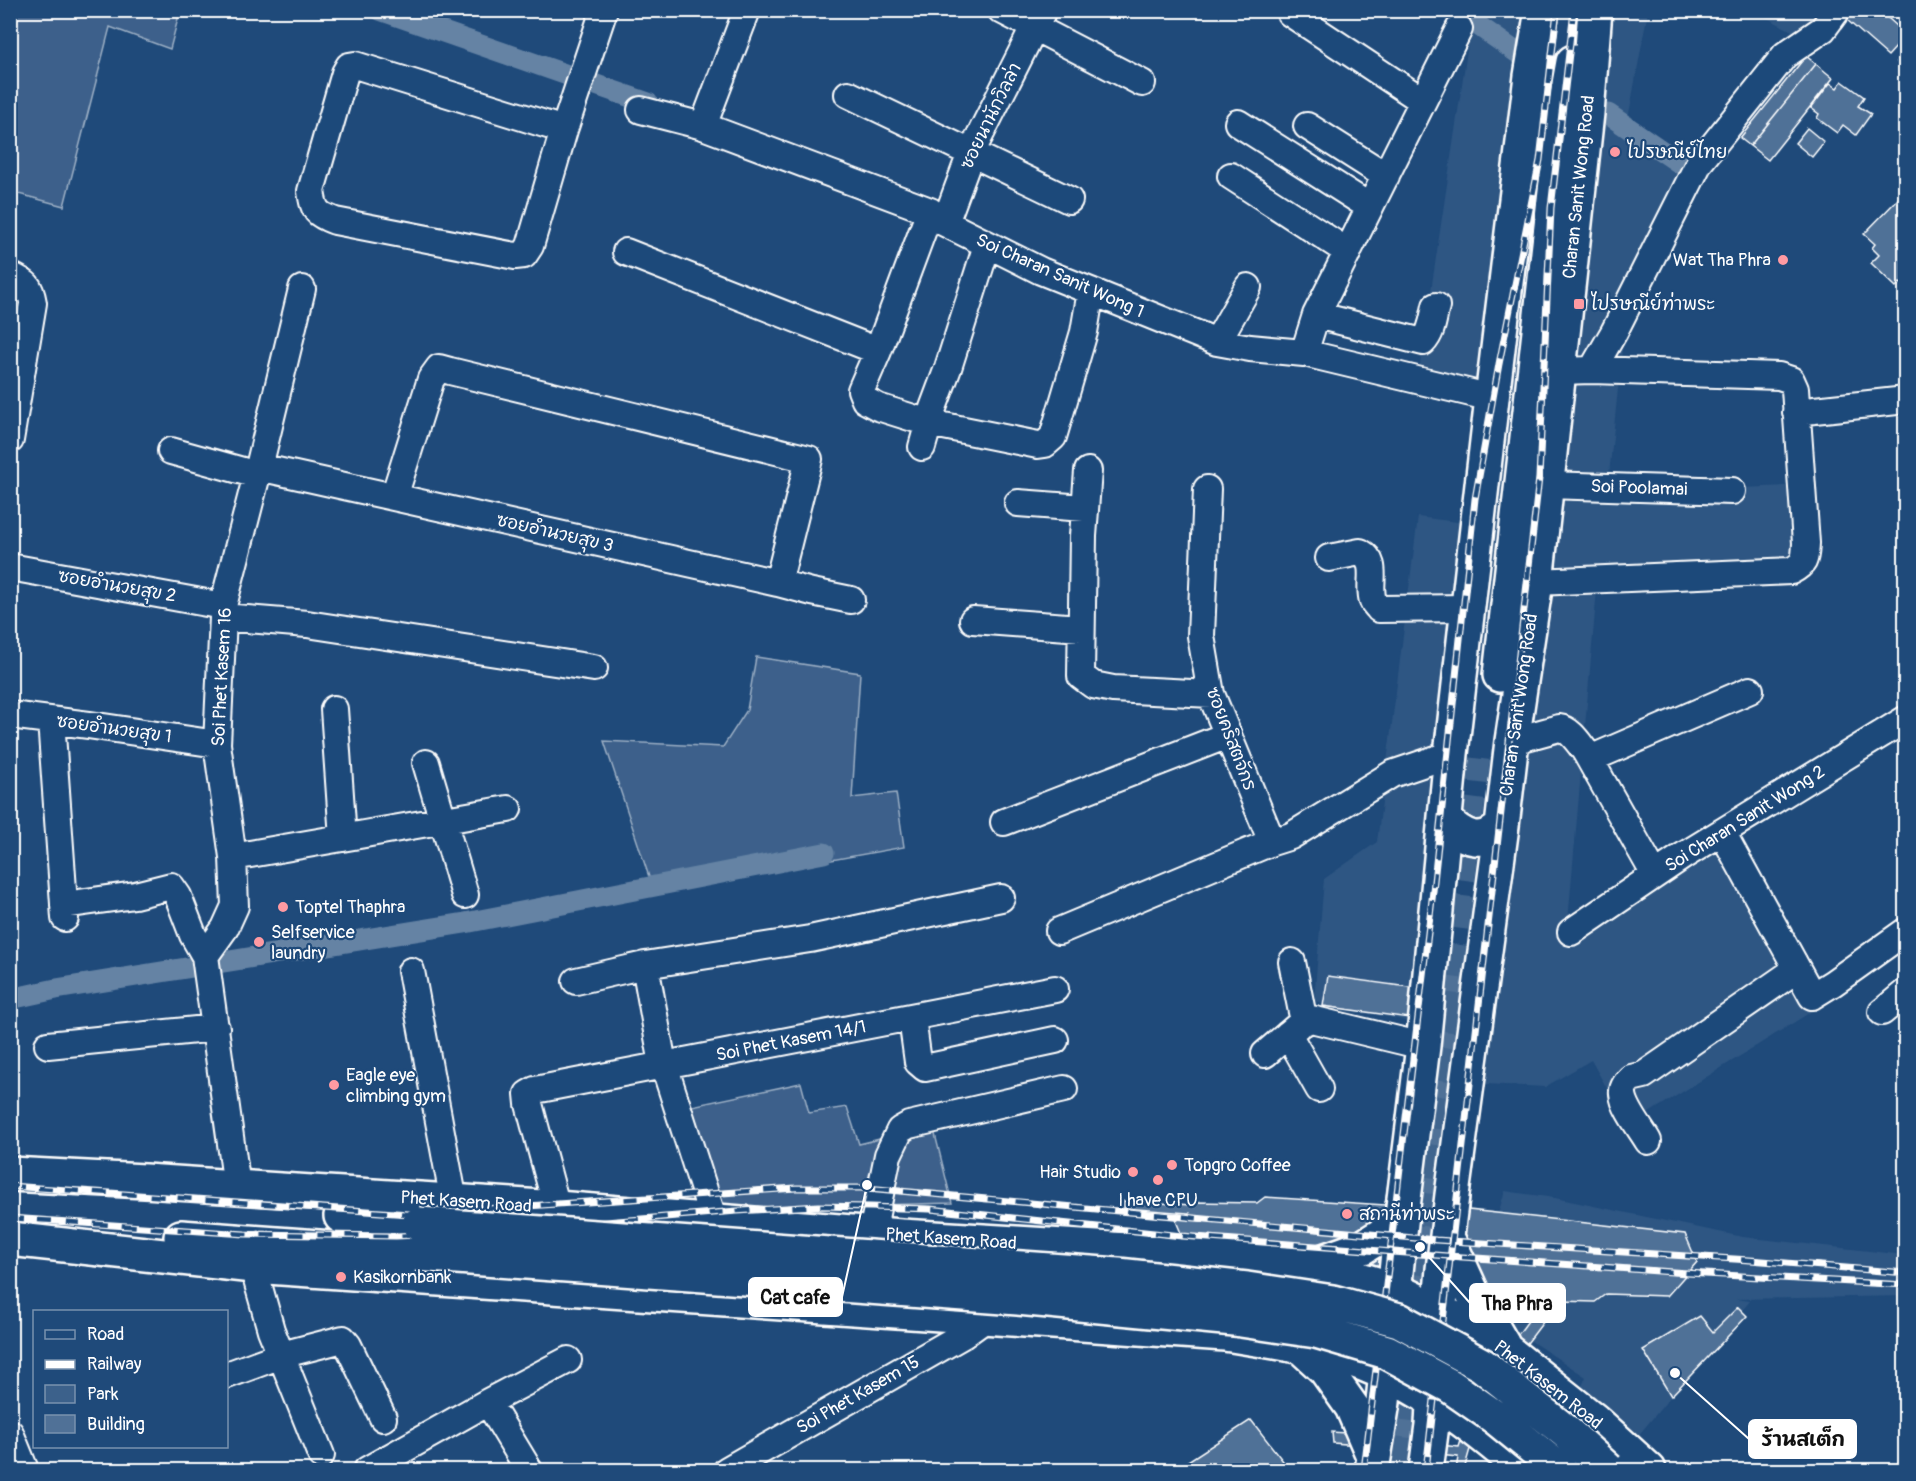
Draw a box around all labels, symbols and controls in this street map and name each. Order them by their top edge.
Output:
street label: ซอยนานักวิลล่า [954,59,1027,173]
street label: Charan Sanit Wong Road [1558,94,1600,280]
place label: ไปรษณีย์ไทย [1626,139,1727,164]
marker: ไปรษณีย์ไทย [1608,145,1622,159]
street label: Soi Charan Sanit Wong 1 [972,229,1148,323]
place label: Wat Tha Phra [1673,249,1771,272]
marker: Wat Tha Phra [1776,253,1790,267]
place label: ไปรษณีย์ท่าพระ [1590,291,1715,316]
marker: ไปรษณีย์ท่าพระ [1572,297,1586,311]
street label: Soi Poolamai [1590,475,1688,501]
street label: ซอยอำนวยสุข 3 [494,507,616,560]
street label: ซอยอำนวยสุข 2 [56,563,178,610]
street label: Soi Phet Kasem 16 [207,607,237,747]
street label: Charan Sanit Wong Road [1495,612,1543,798]
street label: ซอยคริสตจักร [1201,684,1261,794]
street label: ซอยอำนวยสุข 1 [55,709,173,750]
street label: Soi Charan Sanit Wong 2 [1661,760,1829,878]
place label: Toptel Thaphra [295,896,405,919]
marker: Toptel Thaphra [276,900,290,914]
place label: Selfservice laundry [271,921,355,965]
marker: Selfservice laundry [252,935,266,949]
street label: Soi Phet Kasem 14/1 [714,1015,868,1067]
place label: Eagle eye climbing gym [346,1064,446,1108]
marker: Eagle eye climbing gym [327,1078,341,1092]
place label: Topgro Coffee [1184,1154,1291,1177]
marker: Topgro Coffee [1165,1158,1179,1172]
place label: Hair Studio [1039,1161,1121,1184]
marker: Hair Studio [1126,1165,1140,1179]
marker: I have CPU [1151,1173,1165,1187]
street label: Phet Kasem Road [400,1186,532,1218]
place label: I have CPU [1118,1189,1198,1212]
place label: สถานีท่าพระ [1359,1202,1455,1226]
marker: สถานีท่าพระ [1340,1207,1354,1221]
street label: Phet Kasem Road [885,1223,1017,1255]
place label: Kasikornbank [353,1266,452,1289]
marker: Kasikornbank [334,1270,348,1284]
callout: Cat cafe [749,1278,842,1316]
callout: Tha Phra [1470,1284,1565,1322]
text: Cat cafe [760,1285,831,1310]
text: Tha Phra [1481,1291,1552,1316]
legend [33,1310,228,1448]
text: Road [87,1323,124,1346]
street label: Phet Kasem Road [1489,1335,1607,1435]
street label: Soi Phet Kasem 15 [792,1350,924,1440]
text: Railway [87,1353,142,1376]
text: Park [87,1383,119,1406]
text: Building [87,1413,145,1436]
callout: ร้านสเต็ก [1749,1420,1856,1458]
text: ร้านสเต็ก [1761,1425,1845,1452]

